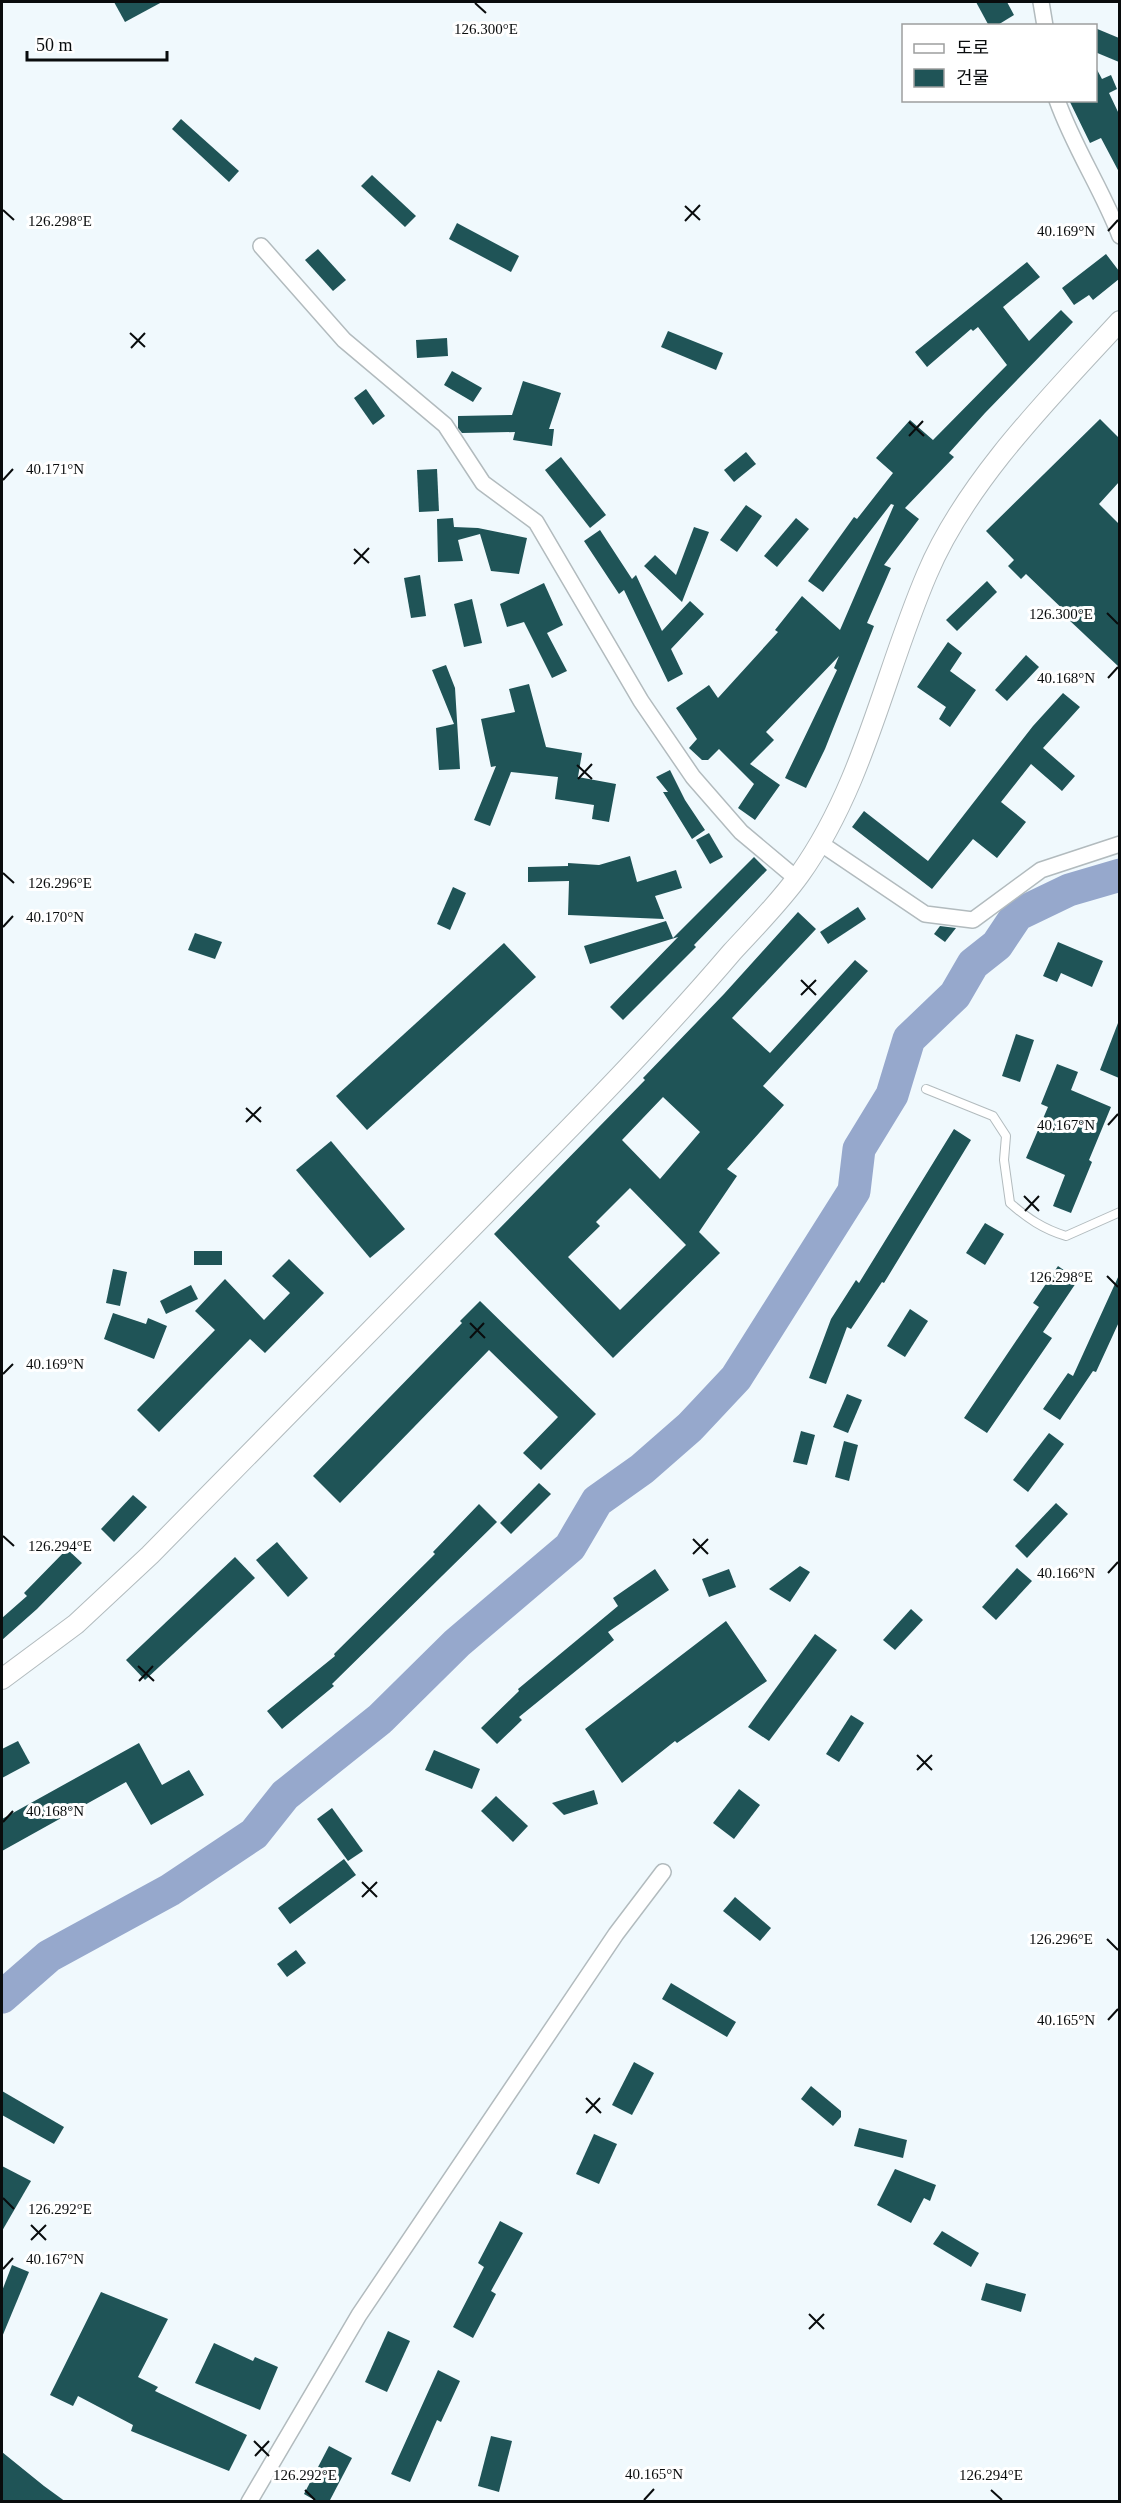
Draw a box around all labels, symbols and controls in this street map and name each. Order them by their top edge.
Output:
text: 126.300°E [454,21,518,37]
scale bar [27,24,166,62]
legend [902,24,1097,102]
text: 50 m [36,35,73,55]
text: 도로 [956,38,989,58]
text: 건물 [956,68,989,88]
text: 126.298°E [28,213,92,229]
text: 40.169°N [1037,223,1095,239]
text: 40.171°N [26,461,84,477]
text: 126.300°E [1029,606,1093,622]
text: 40.168°N [1037,670,1095,686]
text: 126.296°E [28,875,92,891]
text: 40.170°N [26,909,84,925]
text: 40.167°N [1037,1117,1095,1133]
text: 126.298°E [1029,1269,1093,1285]
text: 40.169°N [26,1356,84,1372]
text: 126.294°E [28,1538,92,1554]
text: 40.166°N [1037,1565,1095,1581]
text: 40.168°N [26,1803,84,1819]
text: 126.296°E [1029,1931,1093,1947]
text: 40.165°N [1037,2012,1095,2028]
text: 126.292°E [28,2201,92,2217]
text: 40.167°N [26,2251,84,2267]
text: 40.165°N [625,2466,683,2482]
text: 126.292°E [273,2467,337,2483]
text: 126.294°E [959,2467,1023,2483]

